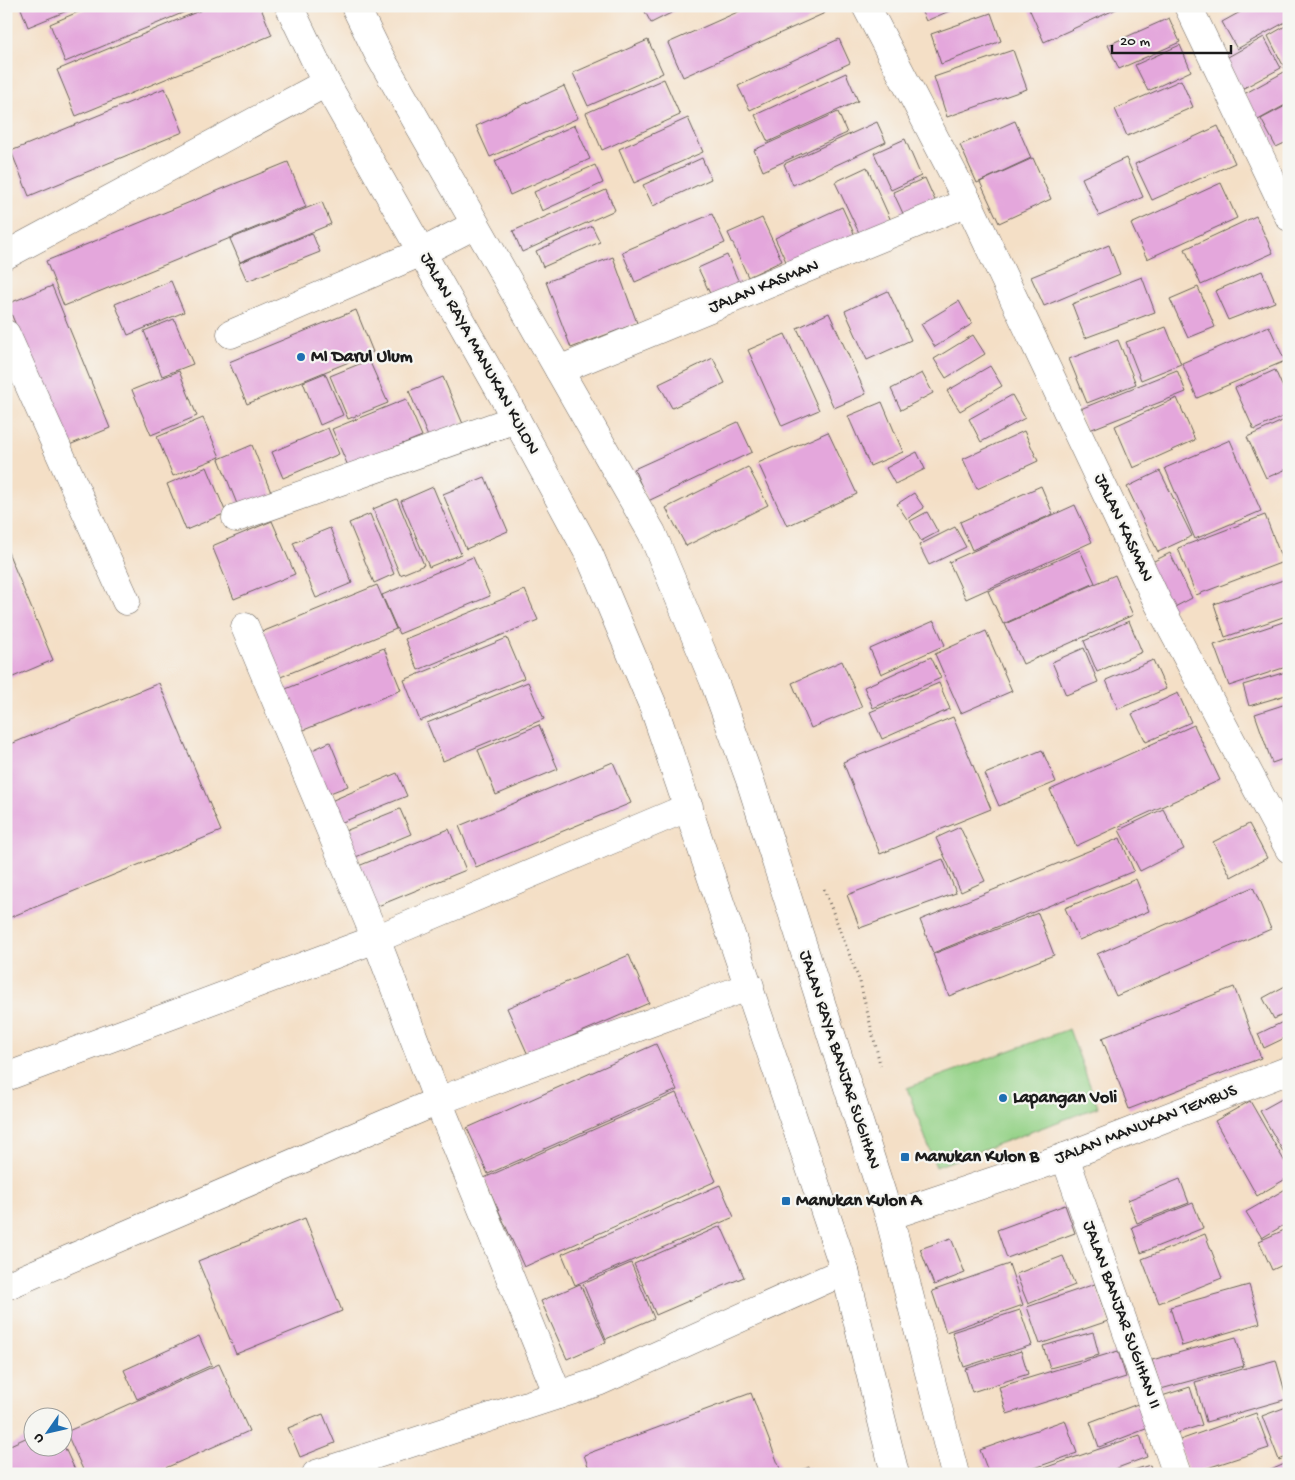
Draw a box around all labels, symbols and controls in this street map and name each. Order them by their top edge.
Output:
scale bar [1112,22,1231,54]
text: 20 m [1120,33,1150,51]
street label: JALAN RAYA MANUKAN KULON [415,249,543,459]
street label: JALAN KASMAN [706,255,822,319]
place label: MI Darul Ulum [311,347,413,368]
marker: MI Darul Ulum [295,351,307,363]
street label: JALAN KASMAN [1089,470,1157,586]
street label: JALAN RAYA BANJAR SUGIHAN [794,948,884,1172]
street label: JALAN MANUKAN TEMBUS [1052,1080,1241,1170]
place label: Lapangan Voli [1013,1088,1117,1109]
marker: Lapangan Voli [997,1092,1009,1104]
place label: Manukan Kulon B [915,1147,1040,1168]
marker: Manukan Kulon B [899,1151,911,1163]
place label: Manukan Kulon A [796,1191,923,1212]
marker: Manukan Kulon A [780,1195,792,1207]
street label: JALAN BANJAR SUGIHAN II [1077,1218,1165,1412]
north arrow [22,1408,72,1458]
text: U [30,1430,49,1446]

